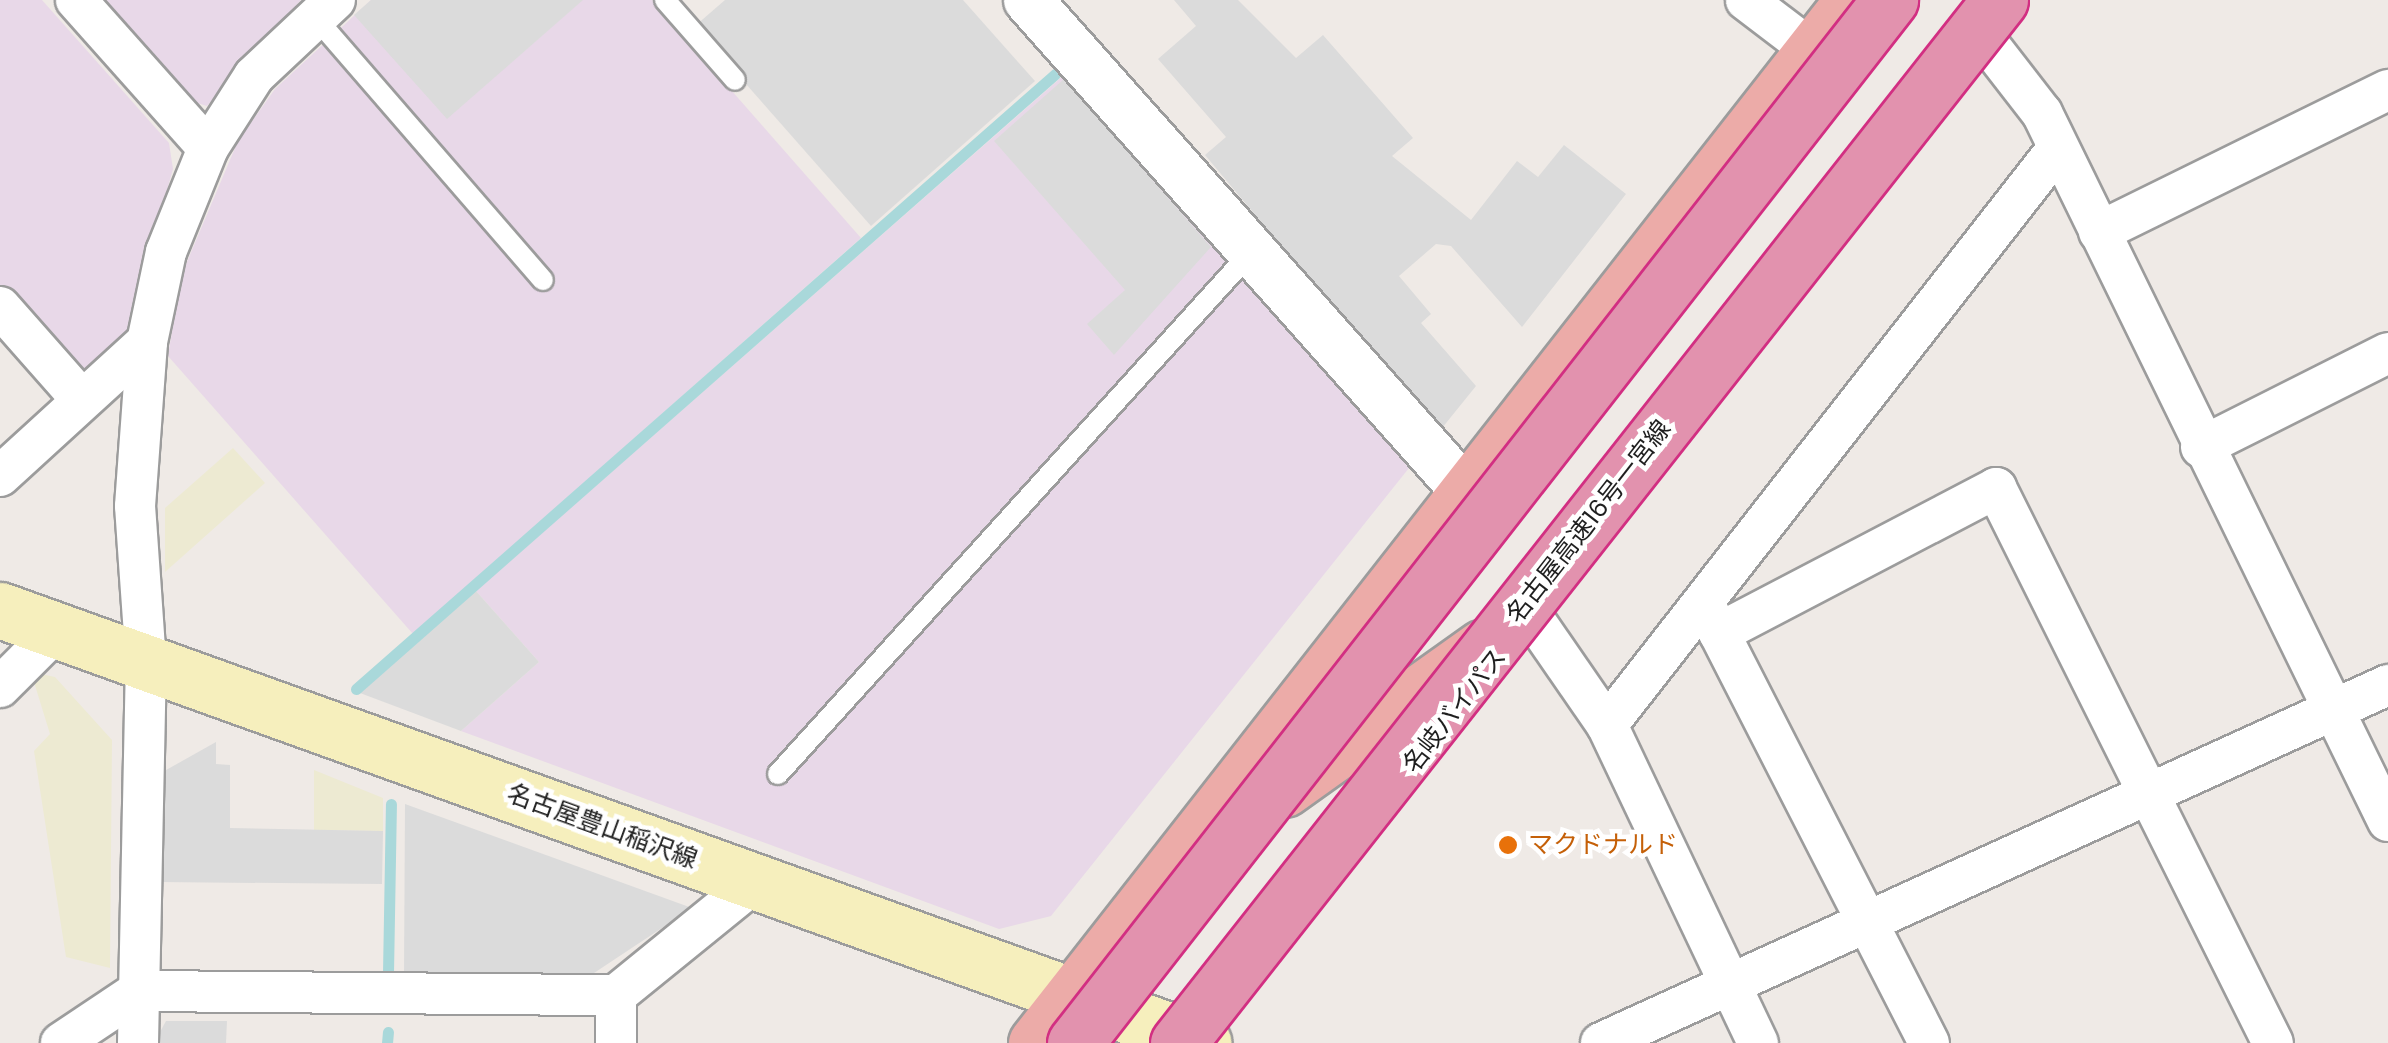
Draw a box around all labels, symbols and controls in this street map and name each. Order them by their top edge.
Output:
street label: 名古屋高速16号一宮線 [1501,415,1677,629]
street label: 名岐バイパス [1397,643,1513,779]
street label: 名古屋豊山稲沢線 [503,779,701,875]
place label: マクドナルド [1528,830,1678,860]
marker: マクドナルド [1497,834,1519,856]

